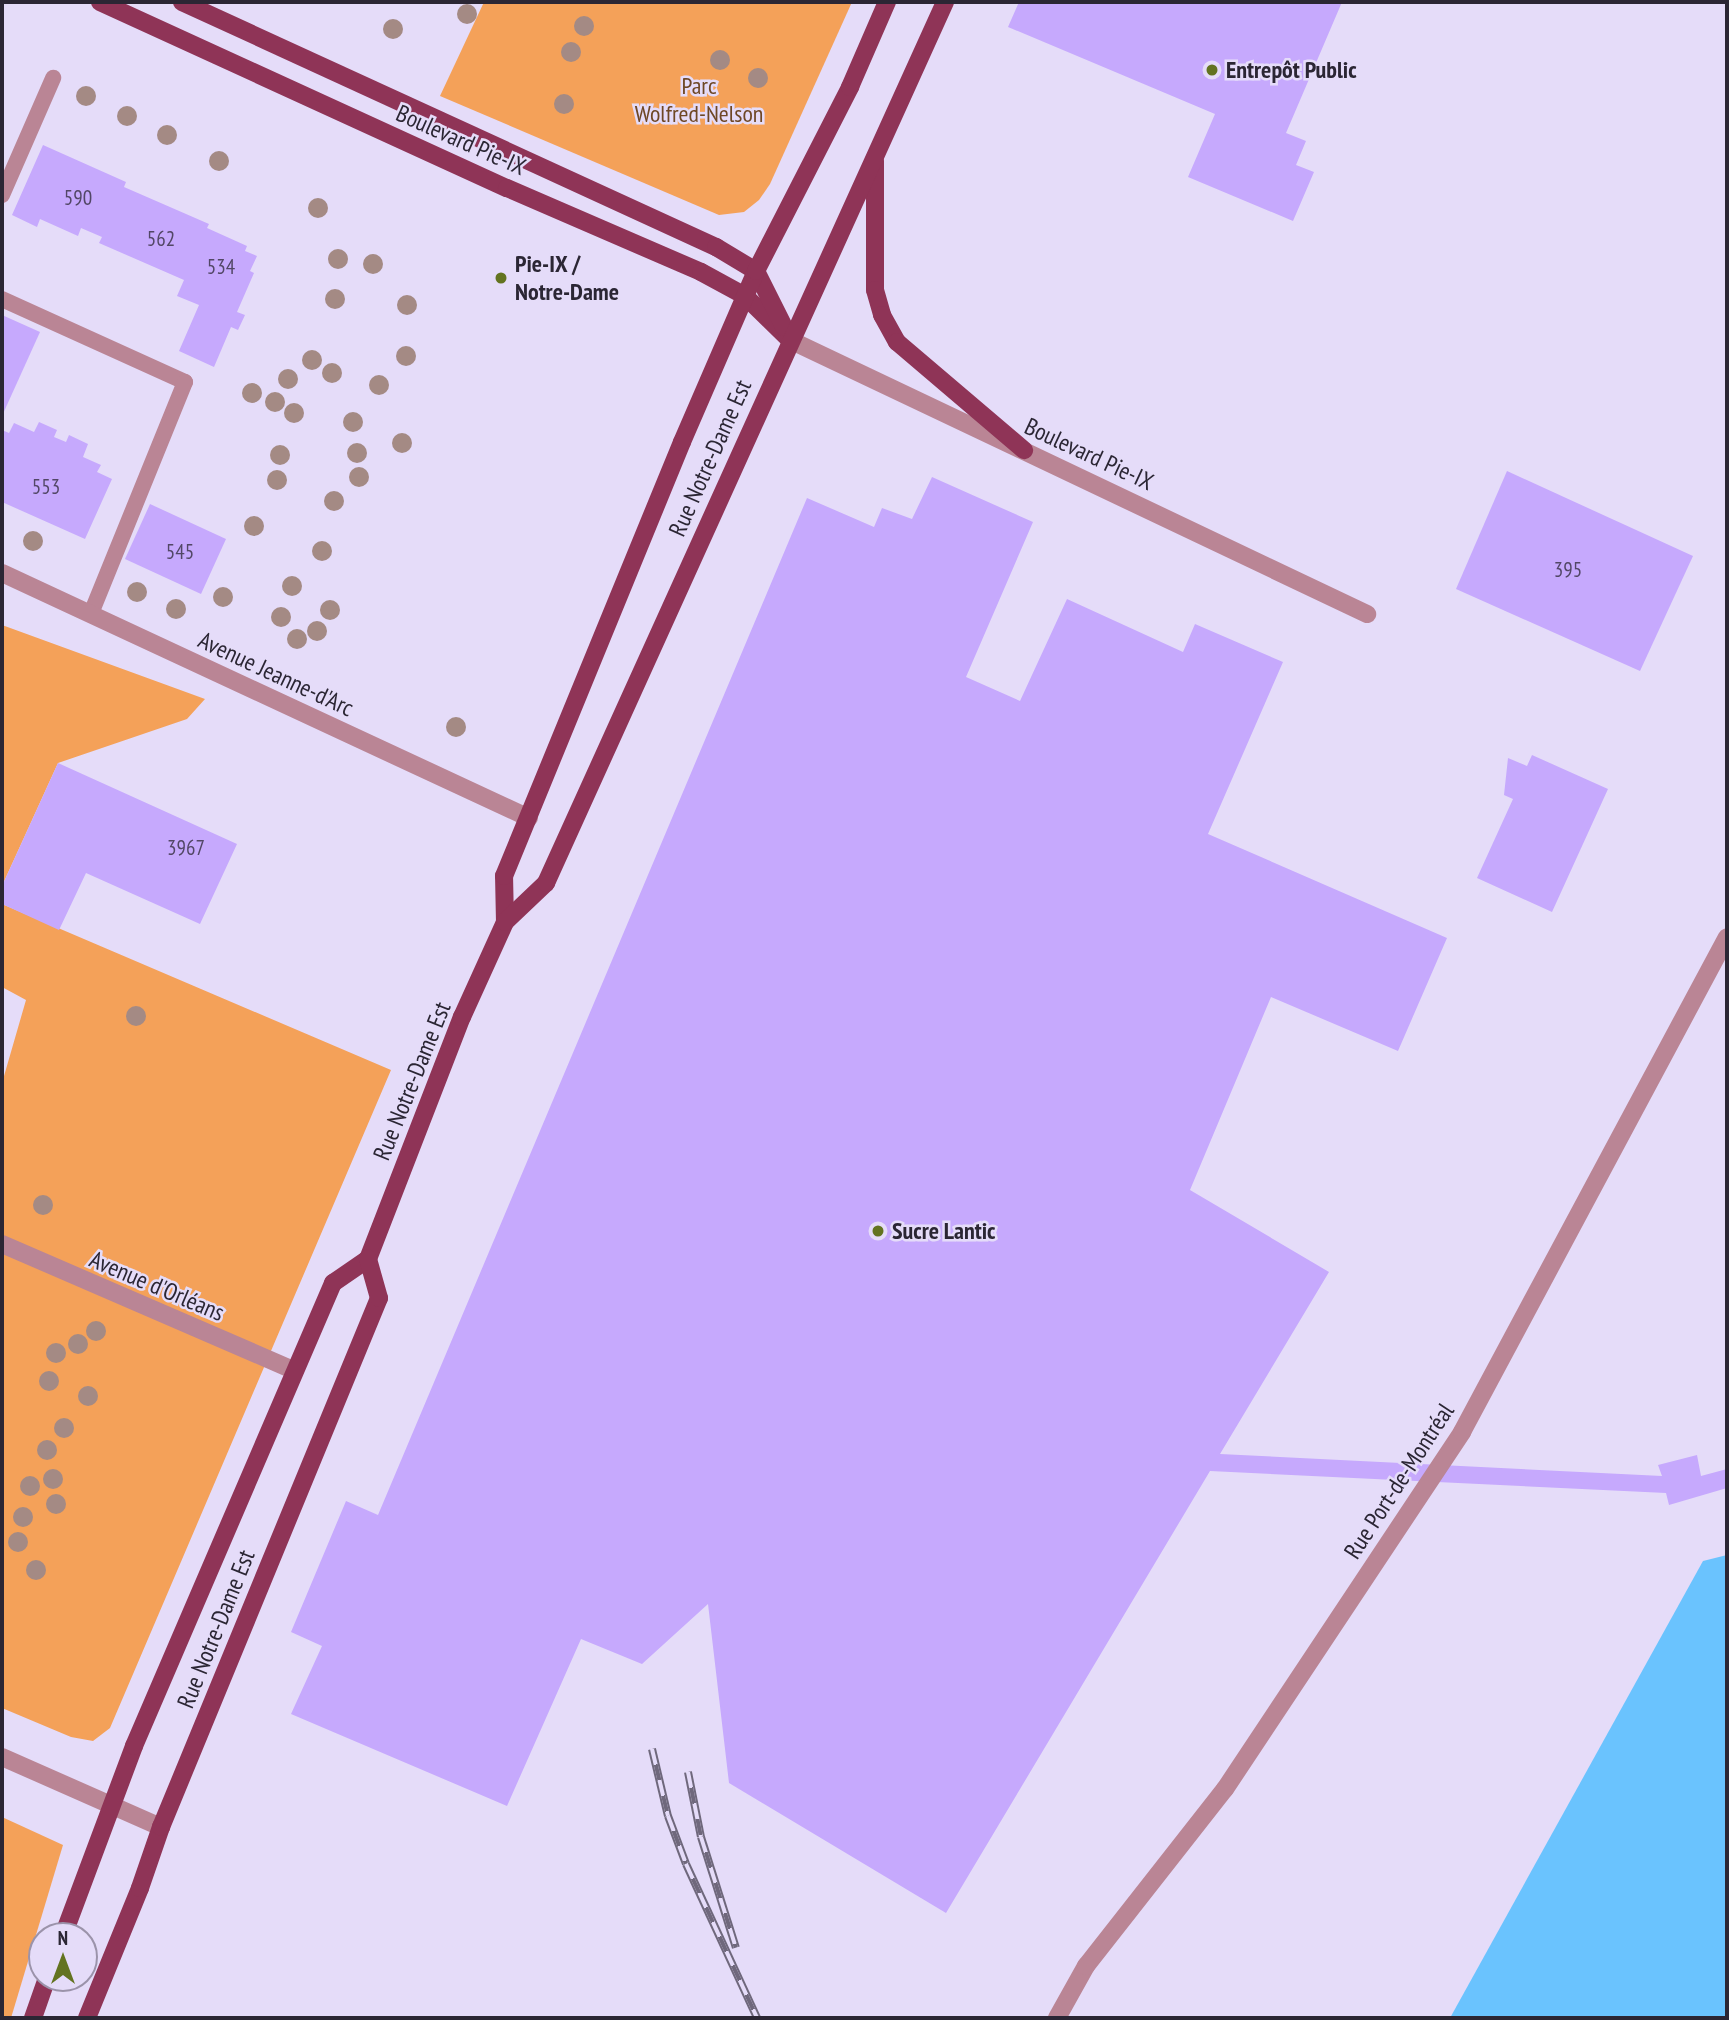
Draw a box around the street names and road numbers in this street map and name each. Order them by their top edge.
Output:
street label: Boulevard Pie-IX [392,99,530,181]
street label: Rue Notre-Dame Est [663,375,757,541]
street label: Boulevard Pie-IX [1020,412,1158,496]
street label: Avenue Jeanne-d'Arc [194,625,358,723]
street label: Rue Notre-Dame Est [367,998,457,1164]
street label: Avenue d'Orléans [85,1245,229,1327]
street label: Rue Port-de-Montréal [1338,1398,1460,1564]
street label: Rue Notre-Dame Est [171,1546,261,1712]

